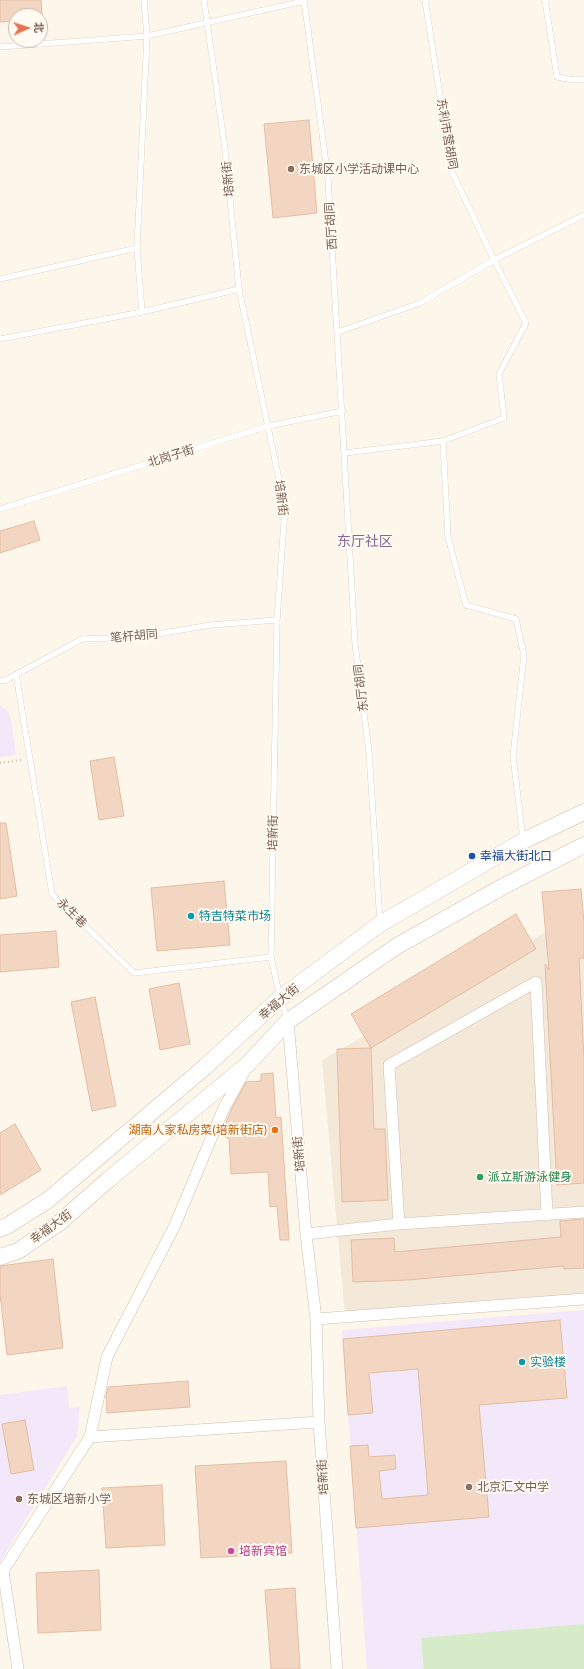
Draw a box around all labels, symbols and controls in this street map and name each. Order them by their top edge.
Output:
north arrow [8,8,48,48]
text: 北 [33,22,46,33]
street label: 东利市营胡同 [434,97,460,171]
street label: 培新街 [219,160,237,198]
place label: 东城区小学活动课中心 [299,162,419,176]
marker: 东城区小学活动课中心 [286,164,296,174]
street label: 西厅胡同 [322,202,340,250]
street label: 北岗子街 [146,442,196,470]
street label: 培新街 [272,479,290,517]
district label: 东厅社区 [337,533,393,549]
street label: 笔杆胡同 [109,627,159,645]
street label: 东厅胡同 [351,663,371,713]
street label: 培新街 [265,815,281,851]
place label: 幸福大街北口 [480,849,552,863]
marker: 幸福大街北口 [467,851,477,861]
street label: 永生巷 [54,895,90,931]
place label: 特吉特菜市场 [199,909,271,923]
marker: 特吉特菜市场 [186,911,196,921]
street label: 幸福大街 [256,981,302,1023]
place label: 湖南人家私房菜(培新街店) [129,1123,267,1137]
marker: 湖南人家私房菜(培新街店) [270,1125,280,1135]
street label: 培新街 [290,1135,308,1173]
place label: 派立斯游泳健身 [488,1170,572,1184]
marker: 派立斯游泳健身 [475,1172,485,1182]
street label: 幸福大街 [27,1207,75,1247]
place label: 实验楼 [530,1355,566,1369]
marker: 实验楼 [517,1357,527,1367]
street label: 培新街 [315,1459,331,1495]
place label: 北京汇文中学 [477,1480,549,1494]
marker: 北京汇文中学 [464,1482,474,1492]
place label: 东城区培新小学 [27,1492,111,1506]
marker: 东城区培新小学 [14,1494,24,1504]
place label: 培新宾馆 [239,1544,287,1558]
marker: 培新宾馆 [226,1546,236,1556]

